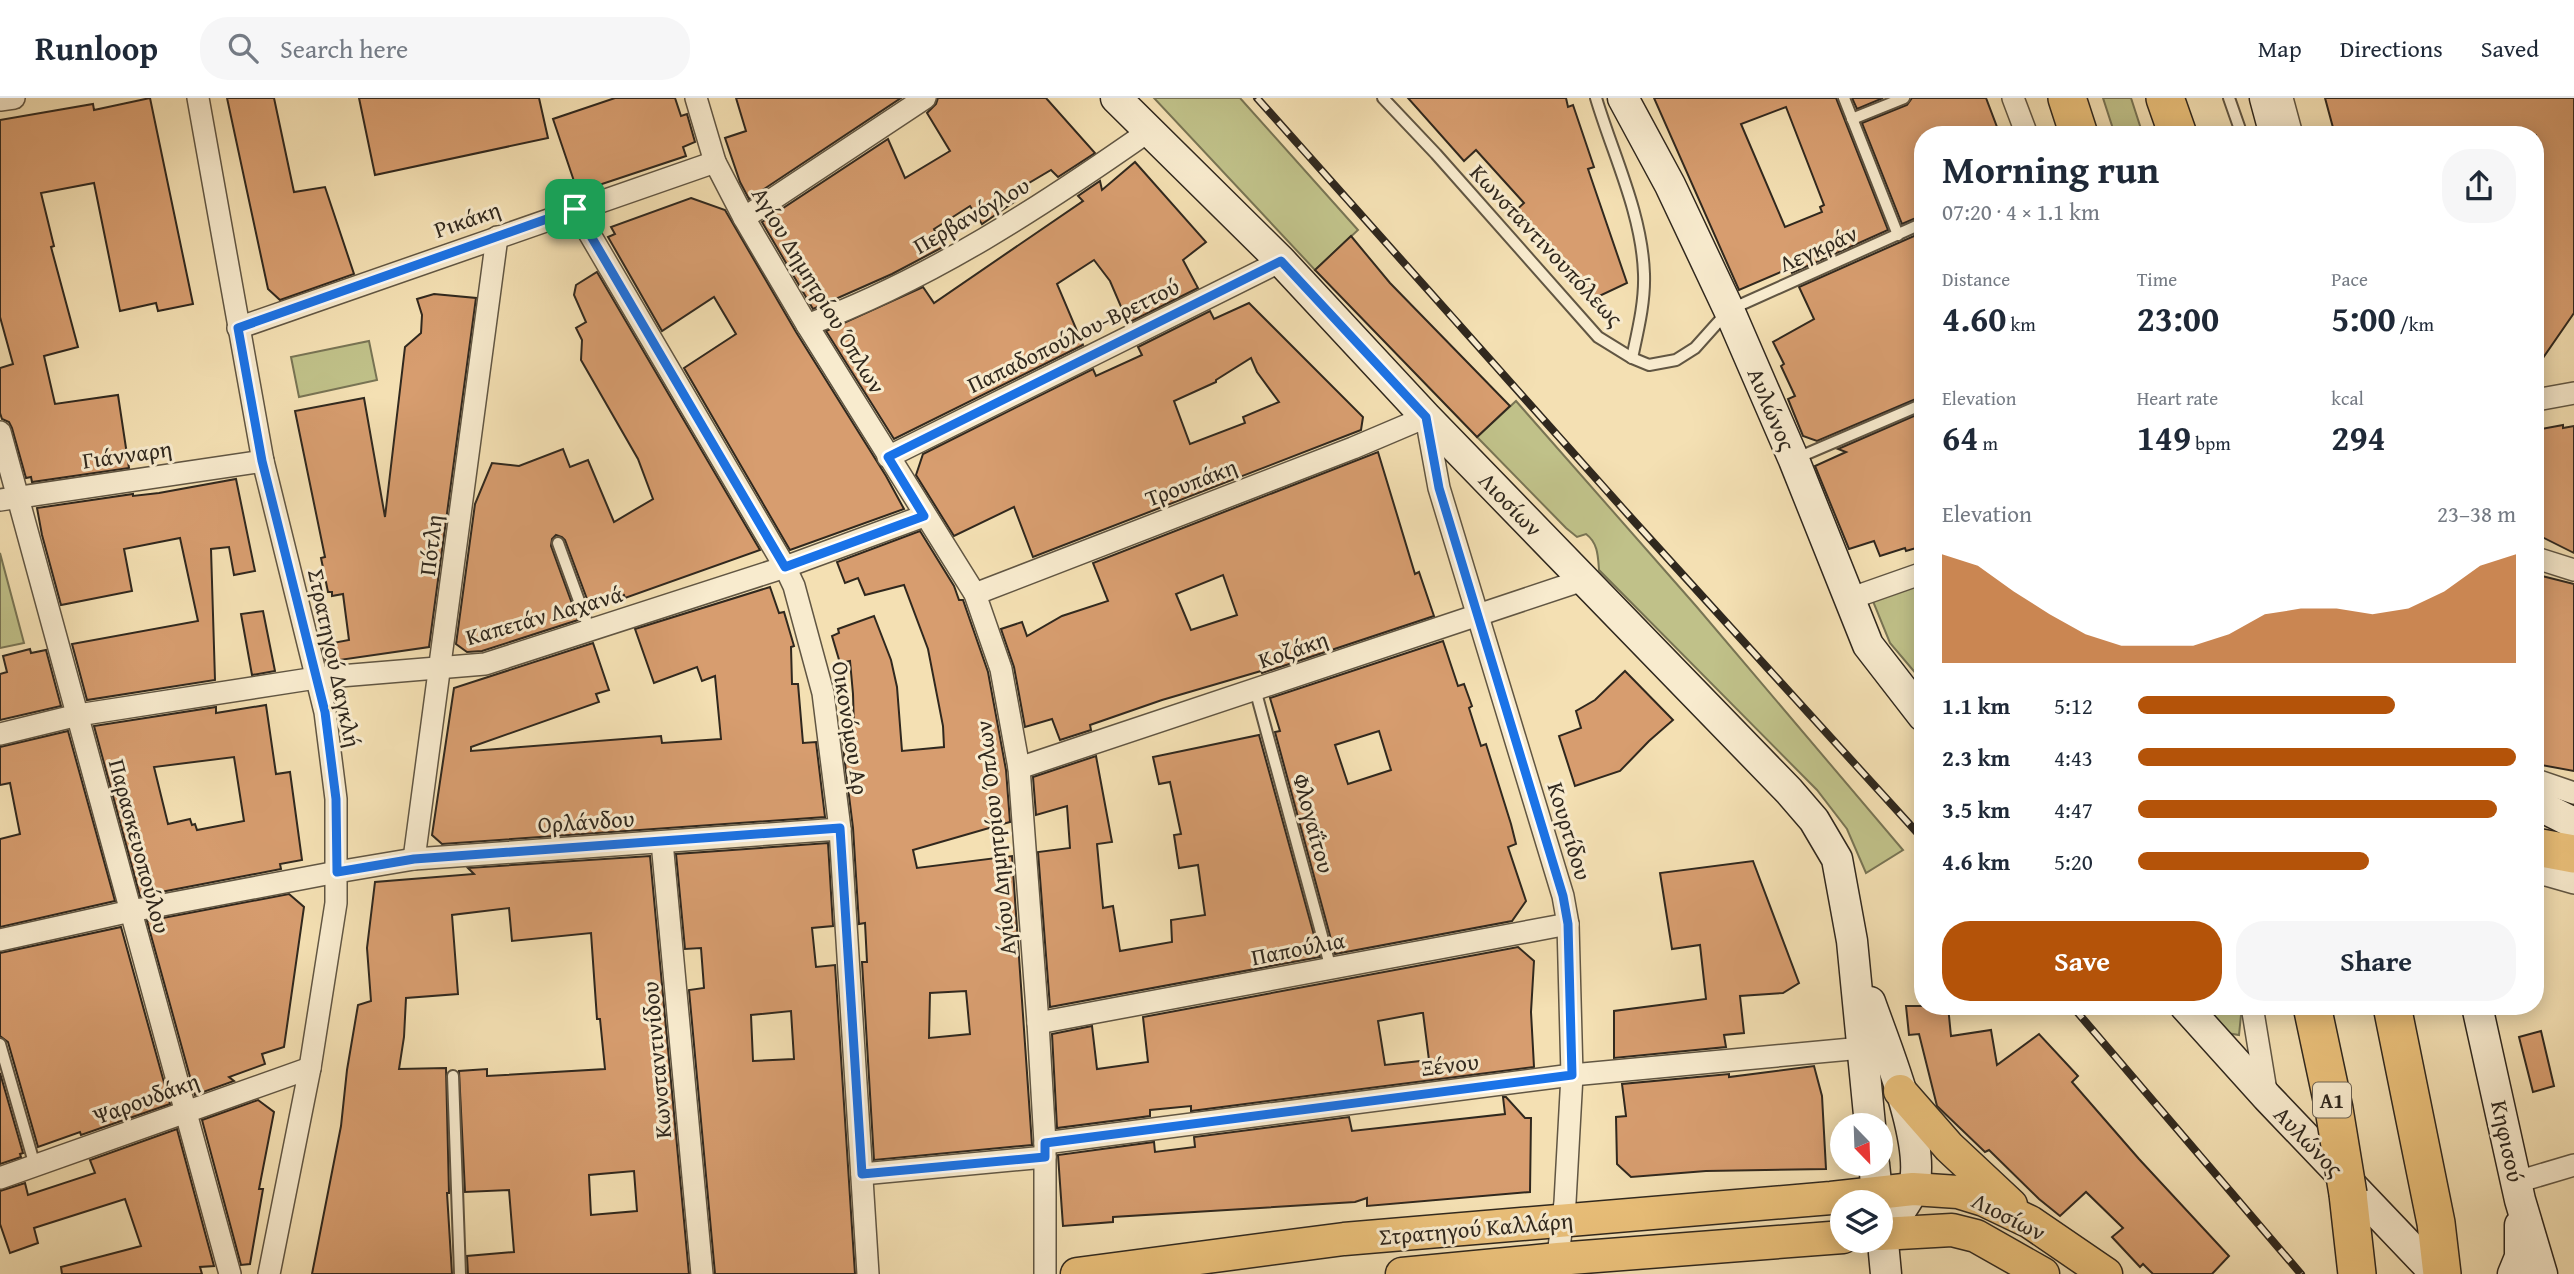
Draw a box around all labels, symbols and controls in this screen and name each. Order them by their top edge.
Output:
search box [200,17,690,80]
text: Runloop [35,24,158,72]
icon: search [224,29,262,67]
text: Search here [280,29,408,68]
text: Map [2258,31,2302,66]
text: Directions [2340,31,2443,66]
text: Saved [2481,31,2539,66]
text: Morning run [1942,141,2159,197]
button: share [2442,149,2516,223]
street label: Κωνσταντινουπόλεως [1463,156,1631,334]
street label: Περβανόγλου [907,168,1036,262]
pin [545,179,605,239]
street label: Αγίου Δημητρίου Όπλων [744,180,894,400]
icon: arrive [556,190,594,228]
street label: Ρικάκη [429,192,505,246]
text: 07:20 · 4 × 1.1 km [1942,195,2100,228]
street label: Λεγκράν [1773,216,1863,280]
text: Distance [1942,265,2010,293]
text: Time [2137,265,2177,293]
text: Pace [2331,265,2368,293]
street label: Παπαδοπούλου-Βρεττού [961,269,1185,401]
text: 4.60 [1942,293,2006,344]
text: 23:00 [2137,293,2219,344]
text: 5:00 [2331,293,2396,344]
text: km [2006,310,2036,338]
text: /km [2396,310,2434,338]
street label: Αυλώνος [1740,362,1804,456]
text: Elevation [1942,384,2016,412]
text: Heart rate [2137,384,2218,412]
text: kcal [2331,384,2364,412]
text: 64 [1942,412,1978,463]
text: 149 [2137,412,2191,463]
text: 294 [2331,412,2386,463]
text: m [1978,429,1998,457]
text: bpm [2191,429,2231,457]
street label: Γιάνναρη [80,431,174,477]
street label: Τρουπάκη [1140,449,1242,515]
street label: Λιοσίων [1472,464,1550,544]
text: Elevation [1942,497,2032,530]
text: 23–38 m [2437,497,2516,530]
street label: Πότλη [410,513,450,577]
street label: Στρατηγού Δαγκλή [300,566,370,750]
street label: Καπετάν Λαχανά [462,577,626,653]
street label: Κοζάκη [1254,622,1332,676]
street label: Οικονόμου Αρ [824,659,878,797]
text: 1.1 km [1942,689,2010,722]
text: 5:12 [2054,689,2093,722]
street label: Αγίου Δημητρίου Όπλων [966,719,1024,957]
text: 2.3 km [1942,741,2010,774]
text: 4:43 [2054,741,2093,774]
street label: Παρασκευοπούλου [101,755,179,937]
street label: Φλογαΐτου [1285,769,1343,877]
street label: Κουρτίδου [1539,778,1601,884]
text: 3.5 km [1942,793,2010,826]
text: 4:47 [2054,793,2093,826]
street label: Ορλάνδου [536,801,636,841]
text: 4.6 km [1942,845,2010,878]
text: 5:20 [2054,845,2093,878]
button: Save [1942,921,2222,1001]
button: Share [2236,921,2516,1001]
street label: Παπούλια [1248,923,1348,973]
street label: Κωνσταντινίδου [633,980,679,1140]
street label: Ξένου [1420,1044,1481,1084]
street label: Ψαρουδάκη [88,1064,204,1133]
road number: Α1 [2313,1082,2351,1118]
street label: Κηφισού [2483,1097,2533,1185]
street label: Αυλώνος [2267,1098,2351,1184]
north arrow [1830,1113,1894,1176]
map controls [1830,1113,1893,1253]
street label: Λιοσίων [1966,1183,2052,1249]
button: layers [1830,1190,1893,1253]
street label: Στρατηγού Καλλάρη [1378,1203,1574,1253]

